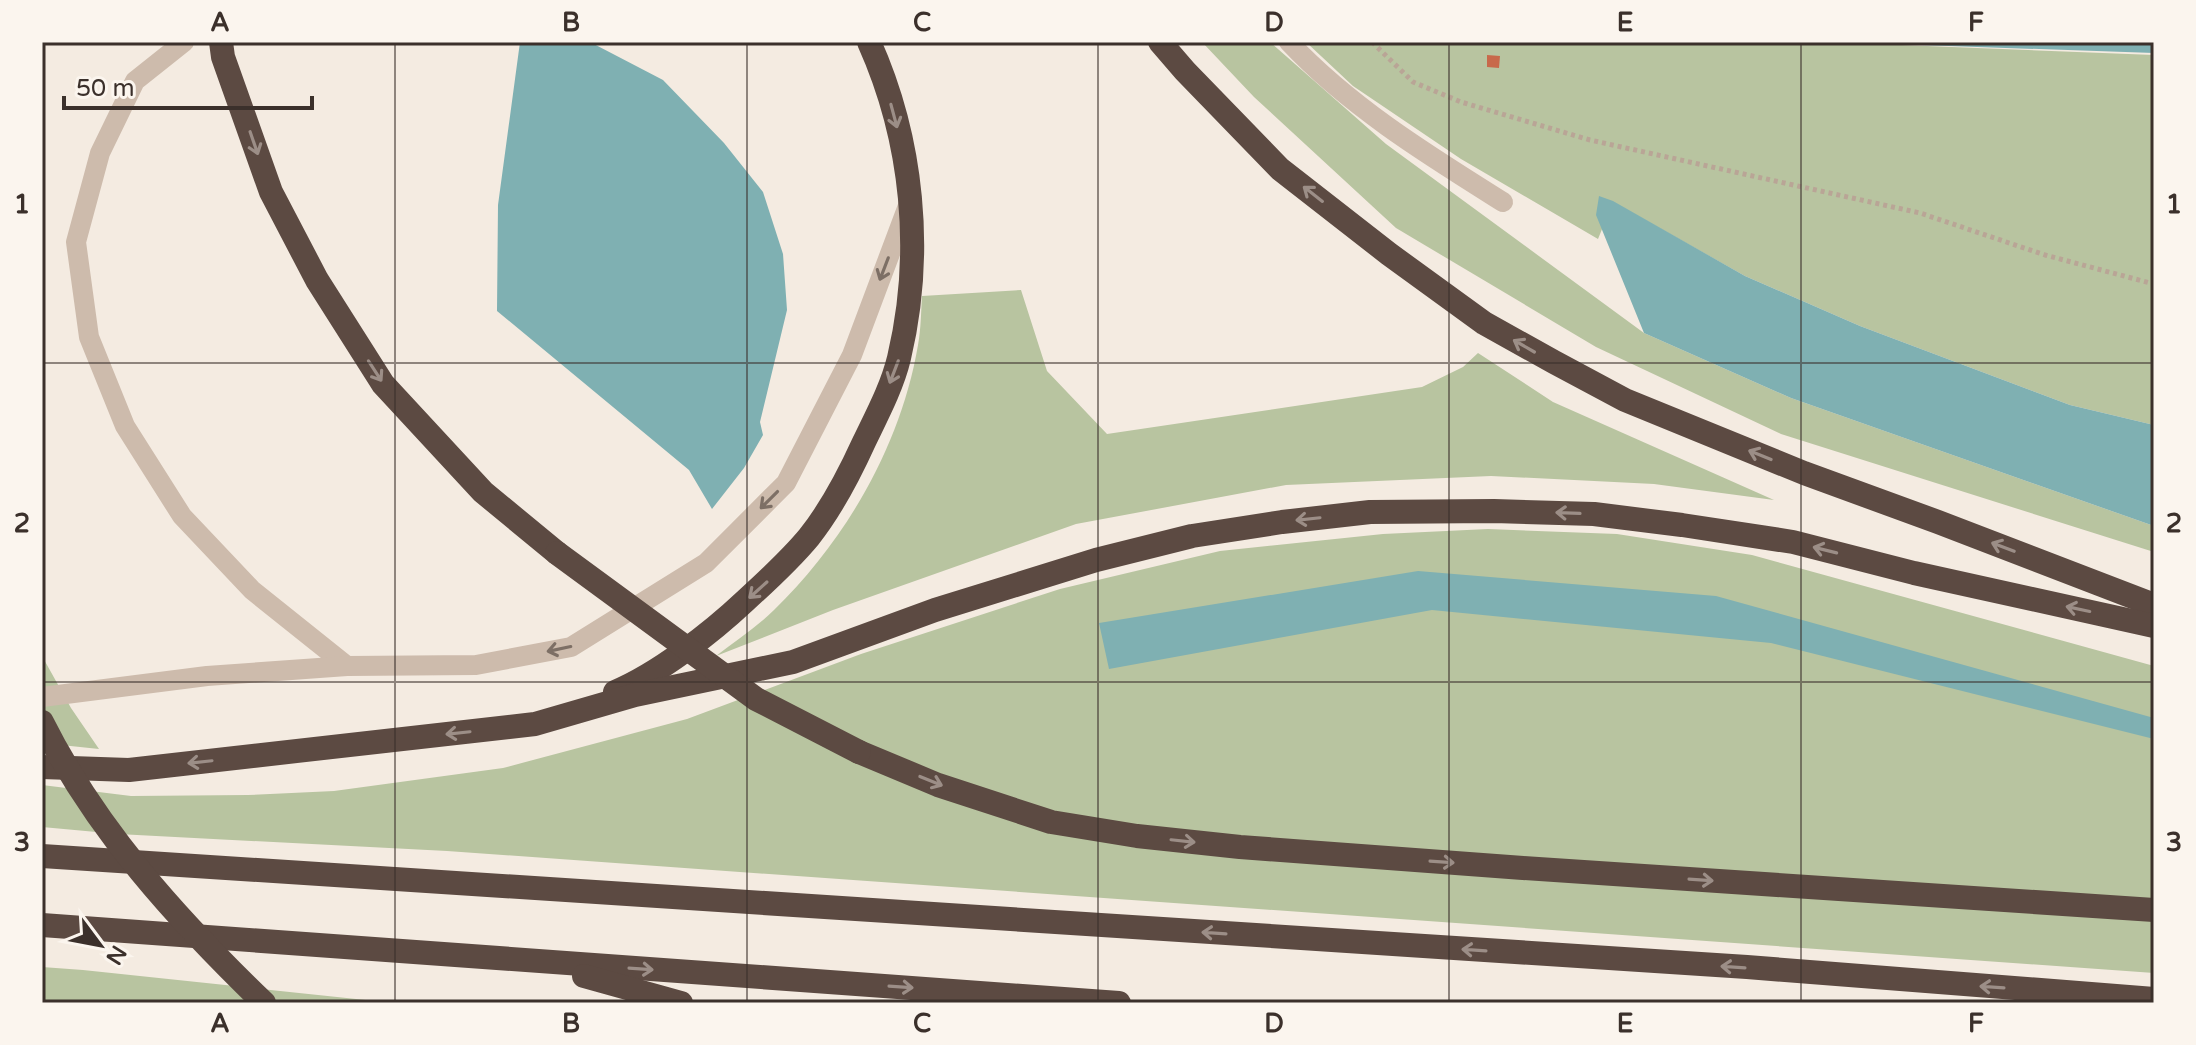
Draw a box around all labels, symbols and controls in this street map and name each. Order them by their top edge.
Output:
text: A [210,7,230,38]
text: B [562,7,580,38]
text: C [913,7,931,38]
text: D [1264,7,1284,38]
text: E [1617,7,1633,38]
text: F [1968,7,1984,38]
scale bar [64,60,312,110]
text: 50 m [76,74,134,103]
one-way arrow [888,102,903,128]
one-way arrow [247,130,262,155]
one-way arrow [1303,186,1324,203]
text: 1 [14,189,30,220]
text: 1 [2166,189,2182,220]
one-way arrow [876,256,890,281]
one-way arrow [1513,338,1536,354]
one-way arrow [886,359,900,384]
one-way arrow [367,360,384,382]
one-way arrow [1748,447,1773,462]
one-way arrow [760,490,779,509]
one-way arrow [1555,506,1582,521]
text: 2 [14,508,30,539]
text: 2 [2166,508,2182,539]
one-way arrow [1295,511,1322,526]
one-way arrow [1991,539,2016,553]
one-way arrow [1812,541,1838,556]
one-way arrow [748,580,768,598]
one-way arrow [2066,601,2091,616]
one-way arrow [547,642,572,657]
one-way arrow [445,725,472,740]
one-way arrow [187,755,213,770]
one-way arrow [918,775,943,790]
text: 3 [14,827,30,858]
text: 3 [2166,827,2182,858]
one-way arrow [1169,834,1196,849]
one-way arrow [1428,855,1455,870]
one-way arrow [1687,873,1714,888]
north arrow [60,905,140,985]
one-way arrow [1201,925,1228,940]
text: N [100,941,132,969]
one-way arrow [1461,942,1488,957]
one-way arrow [1720,959,1747,974]
one-way arrow [627,962,654,977]
one-way arrow [1980,979,2006,994]
one-way arrow [887,980,914,995]
text: A [210,1008,230,1039]
text: B [562,1008,580,1039]
text: C [913,1008,931,1039]
text: D [1264,1008,1284,1039]
text: E [1617,1008,1633,1039]
text: F [1968,1008,1984,1039]

